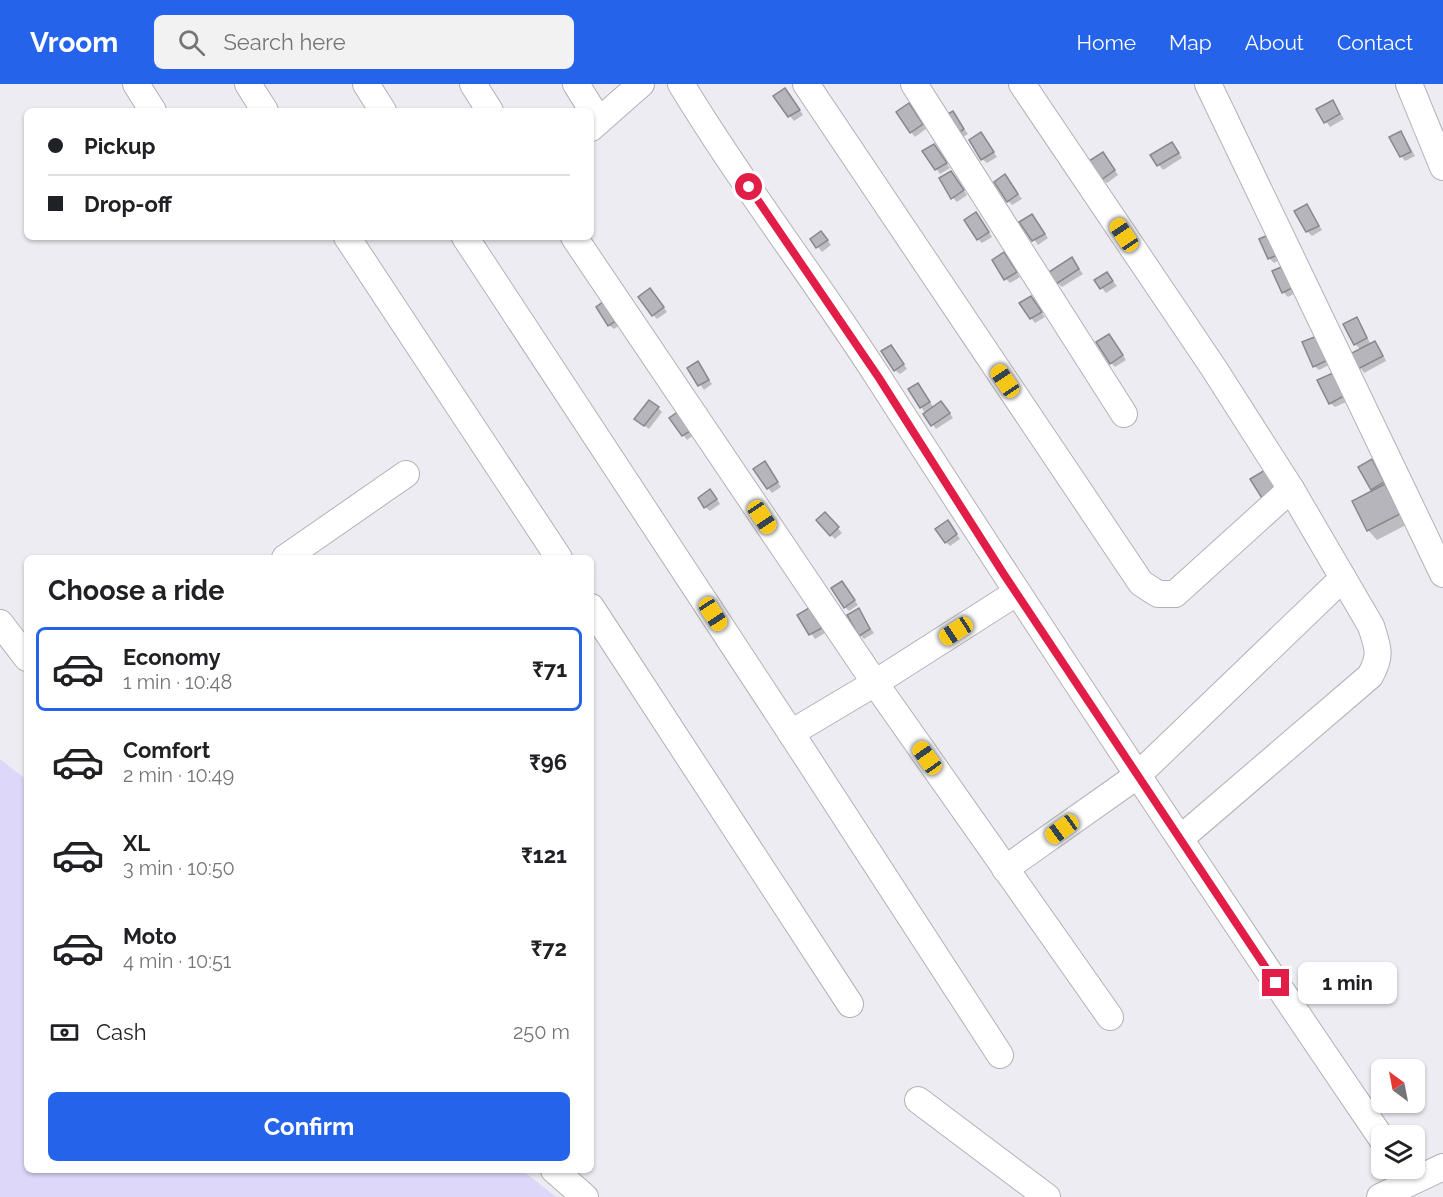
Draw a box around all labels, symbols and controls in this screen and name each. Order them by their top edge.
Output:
search box [154,15,574,69]
text: Vroom [30,26,118,59]
icon: search [175,26,208,59]
text: Search here [223,29,346,55]
text: Home [1077,30,1136,55]
text: Map [1169,30,1212,55]
text: About [1245,30,1304,55]
text: Contact [1337,30,1413,55]
text: Pickup [84,133,156,159]
route start [735,173,762,200]
text: Drop-off [84,191,172,217]
car [1106,215,1142,255]
car [987,361,1023,401]
car [744,497,780,537]
text: Choose a ride [48,575,224,606]
car [696,594,730,634]
car [936,614,976,648]
icon: car [51,642,105,696]
text: Economy [123,644,221,670]
text: ₹71 [532,656,567,682]
text: 1 min · 10:48 [123,670,232,694]
icon: car [51,735,105,789]
text: Comfort [123,737,210,763]
car [909,738,945,778]
text: ₹96 [529,749,567,775]
text: 2 min · 10:49 [123,763,234,787]
car [1042,811,1082,847]
icon: car [51,828,105,882]
text: XL [123,830,150,856]
text: ₹121 [521,842,567,868]
text: 3 min · 10:50 [123,856,235,880]
icon: car [51,921,105,975]
text: Moto [123,923,177,949]
text: ₹72 [530,935,567,961]
text: 4 min · 10:51 [123,949,231,973]
callout: 1 min [1297,962,1396,1004]
route end [1262,969,1289,996]
text: 1 min [1322,971,1373,995]
icon: cash [48,1016,81,1049]
text: Cash [96,1019,147,1045]
text: 250 m [513,1020,570,1044]
north arrow [1371,1059,1425,1113]
map controls [1371,1059,1425,1179]
button: Confirm [48,1092,570,1161]
button: layers [1371,1125,1425,1179]

